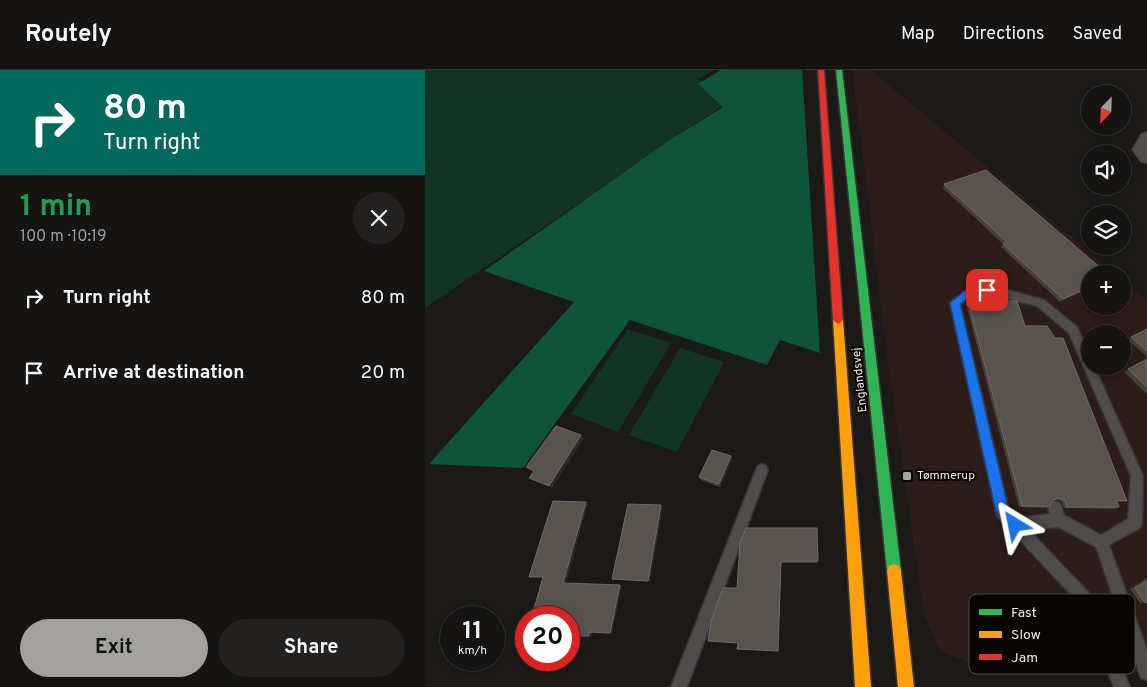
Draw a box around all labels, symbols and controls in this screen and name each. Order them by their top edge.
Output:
text: Routely [25,20,112,50]
text: Map [901,23,935,46]
text: Directions [963,23,1045,46]
text: Saved [1073,23,1122,46]
north arrow [1081,85,1131,135]
map controls [1081,85,1131,375]
text: 80 m [103,87,187,131]
icon: right [20,90,85,155]
text: Turn right [103,130,200,157]
button: sound [1081,145,1131,195]
text: 1 min [20,189,92,226]
button: close [353,192,405,244]
button: layers [1081,205,1131,255]
text: 100 m · 10:19 [20,227,107,247]
button: + [1081,265,1131,315]
pin [966,269,1008,311]
icon: arrive [973,276,1001,304]
icon: right [20,284,48,312]
text: Turn right [63,286,151,310]
text: 80 m [361,286,405,310]
button: − [1081,325,1131,375]
street label: Englandsvej [849,347,871,413]
icon: arrive [20,359,48,387]
text: Arrive at destination [63,361,244,385]
text: 20 m [361,361,405,385]
place label: Tømmerup [917,468,975,484]
marker: Tømmerup [901,470,913,482]
position arrow [988,498,1040,550]
legend [969,594,1135,674]
text: Fast [1011,605,1037,622]
speed limit sign: 20 [515,606,580,671]
text: 11 [462,616,483,648]
button: Exit [20,619,208,677]
button: Share [218,619,405,677]
text: Slow [1011,627,1041,644]
text: km/h [458,643,487,659]
text: Jam [1011,650,1038,667]

